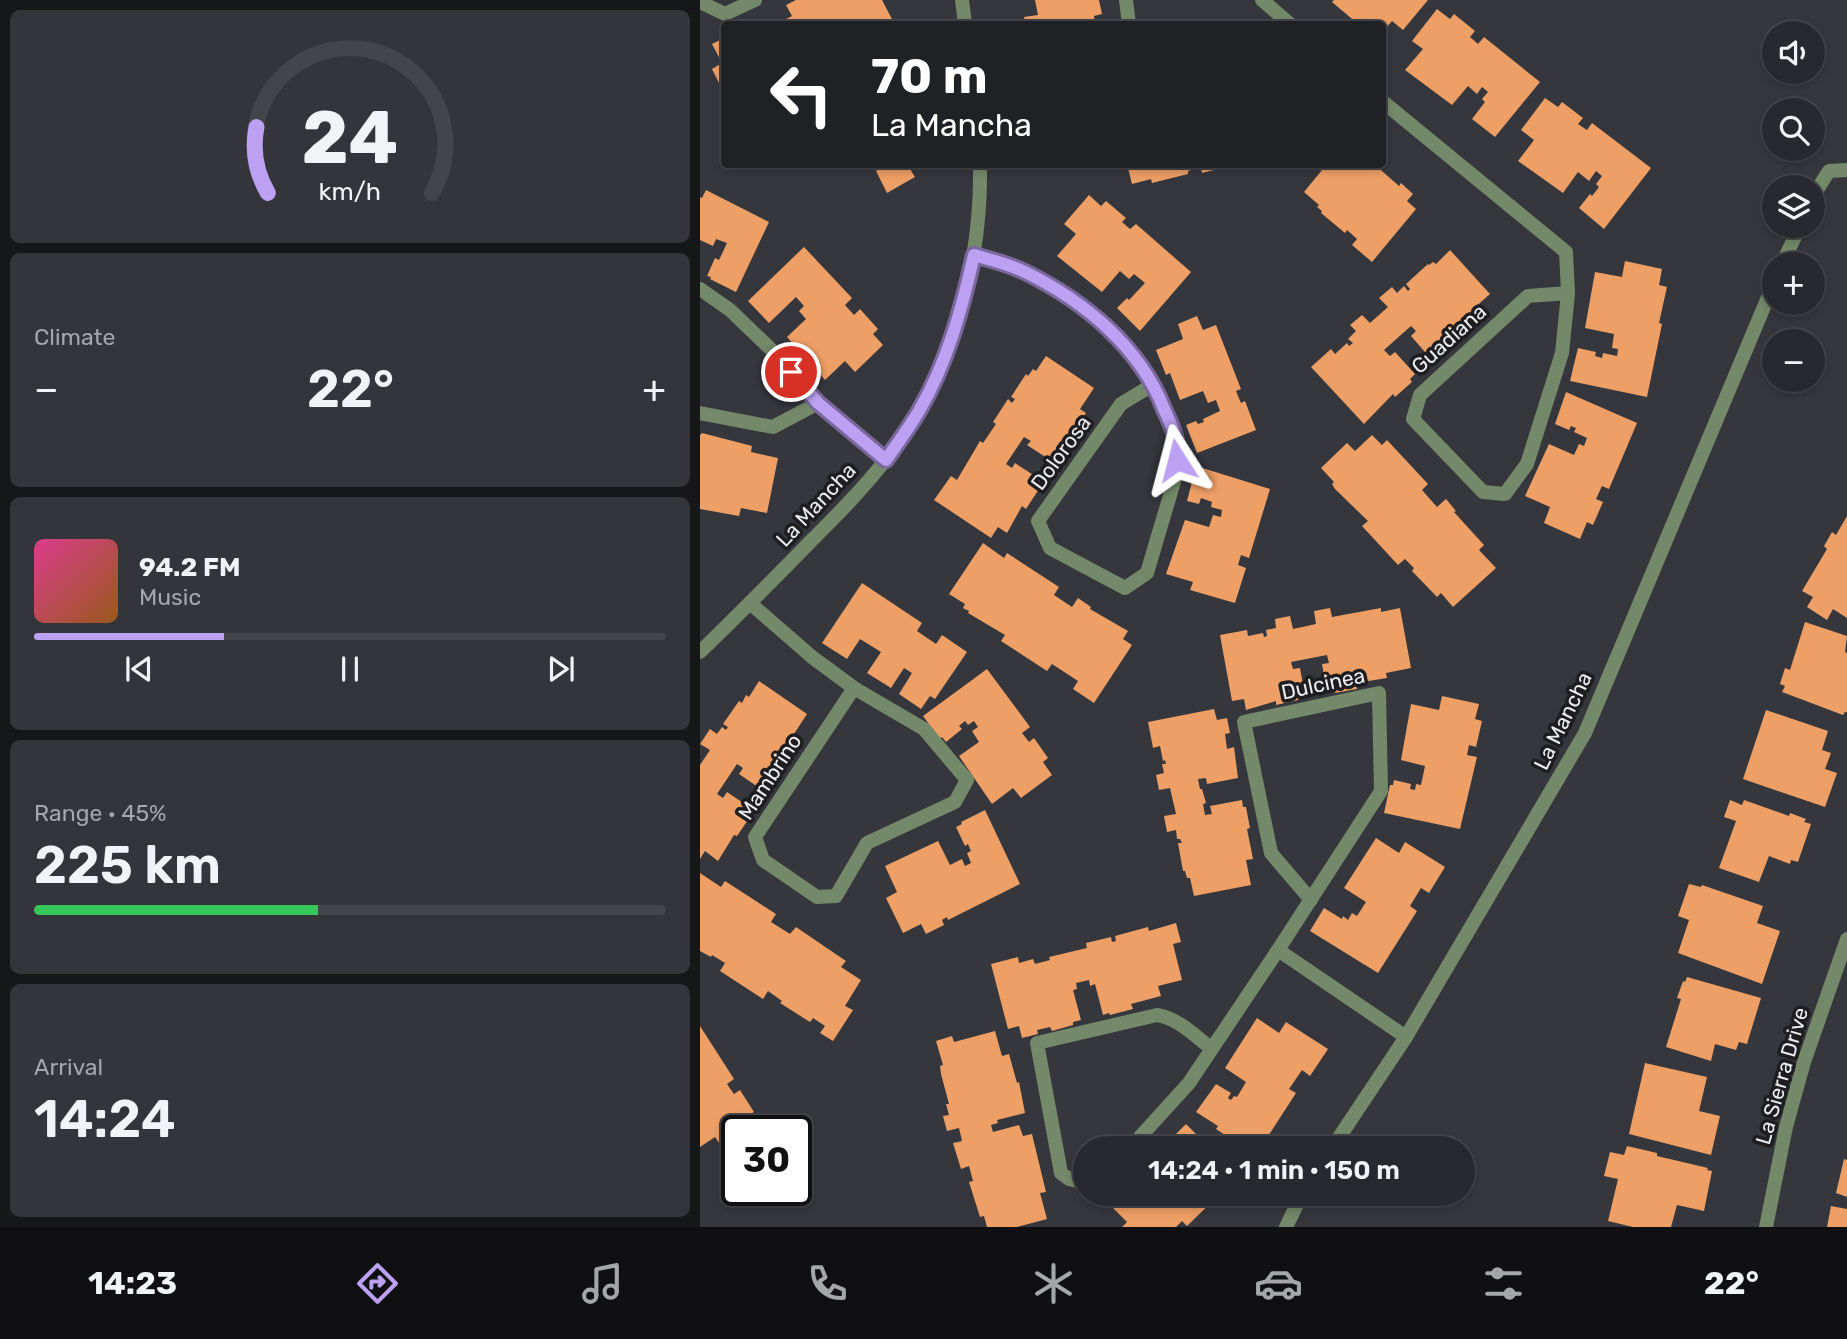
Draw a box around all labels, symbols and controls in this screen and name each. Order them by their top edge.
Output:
map controls [1762,21,1825,392]
button: sound [1762,21,1825,84]
text: 70 m [871,47,988,105]
icon: left [756,49,847,140]
text: 24 [302,95,398,181]
button: search [1762,98,1825,161]
text: La Mancha [871,106,1032,144]
button: layers [1762,175,1825,238]
text: km/h [319,177,381,206]
button: + [1762,252,1825,315]
street label: Guadiana [1406,299,1491,379]
text: Climate [34,323,115,351]
button: − [1762,329,1825,392]
pin [761,342,821,402]
icon: arrive [772,353,810,391]
text: 22° [307,358,394,420]
text: − [34,366,59,412]
text: + [642,366,666,412]
street label: Dolorosa [1025,411,1096,495]
position arrow [1140,423,1214,497]
street label: La Mancha [771,458,861,552]
text: 94.2 FM [139,552,240,583]
text: Music [139,583,201,611]
icon: previous [120,650,158,688]
icon: pause [331,650,369,688]
icon: next [542,650,580,688]
street label: Dulcinea [1279,662,1367,705]
street label: La Mancha [1528,668,1597,774]
street label: Mambrino [733,729,807,824]
text: Range · 45% [34,799,167,827]
text: 225 km [34,834,221,896]
street label: La Sierra Drive [1750,1004,1813,1147]
text: Arrival [34,1053,103,1081]
text: 14:24 [34,1088,176,1150]
speed limit sign: 30 [721,1115,812,1206]
text: 14:24 · 1 min · 150 m [1148,1155,1400,1186]
icon: directions [353,1259,402,1308]
icon: music [578,1259,627,1308]
icon: phone [803,1259,852,1308]
icon: climate [1029,1259,1078,1308]
icon: car [1254,1259,1303,1308]
icon: filters [1479,1259,1528,1308]
text: 14:23 [88,1264,177,1302]
text: 22° [1704,1264,1759,1302]

